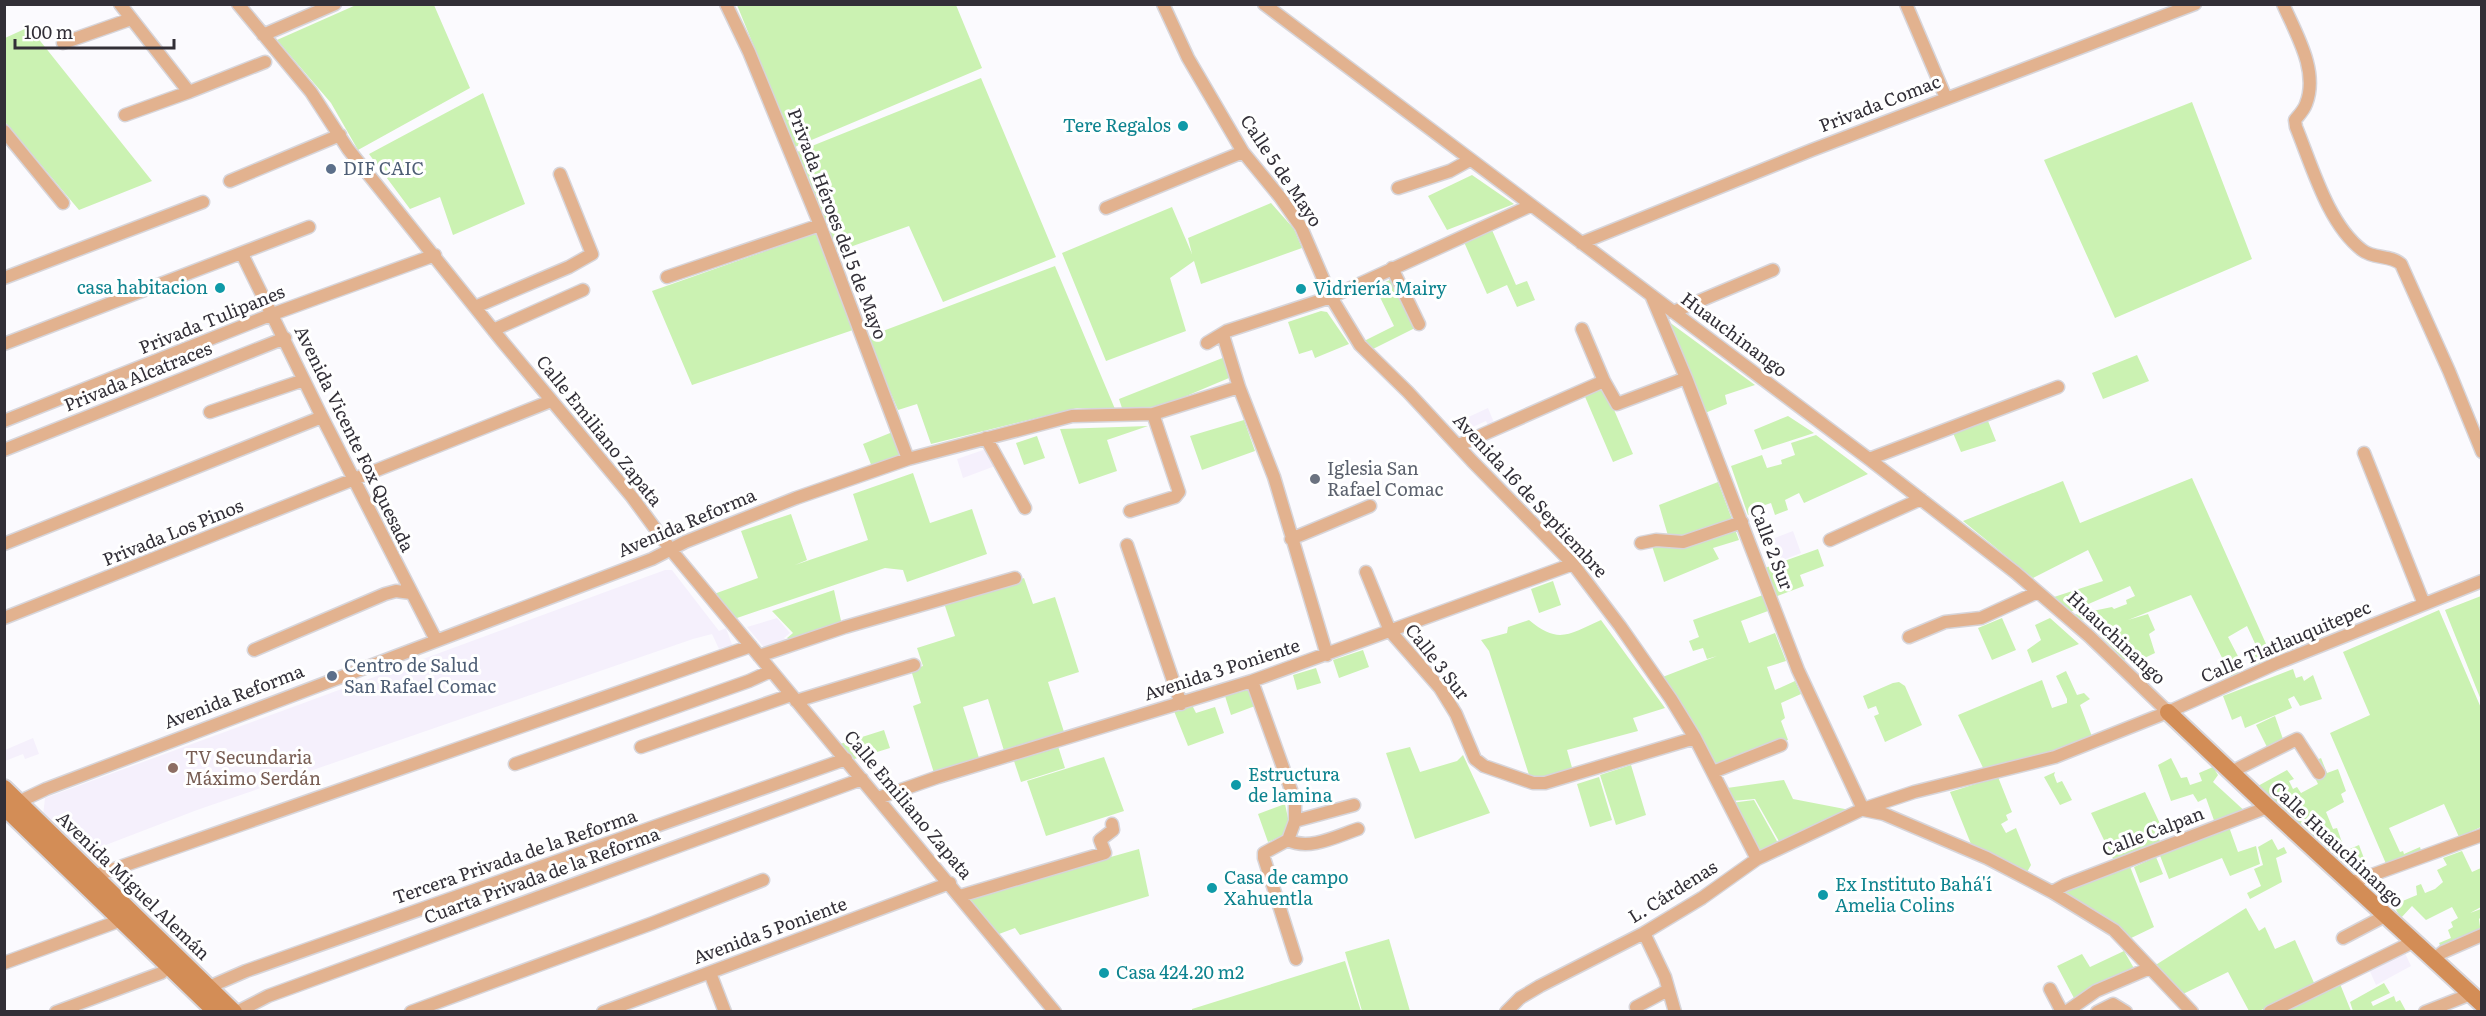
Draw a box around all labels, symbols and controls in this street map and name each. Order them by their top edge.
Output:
scale bar [15,12,174,50]
text: 100 m [24,18,73,45]
street label: Privada Comac [1815,67,1944,138]
street label: Privada Héroes del 5 de Mayo [782,104,895,343]
street label: Calle 5 de Mayo [1235,109,1330,232]
place label: Tere Regalos [1063,111,1171,138]
marker: Tere Regalos [1176,119,1190,133]
place label: DIF CAIC [343,154,424,181]
marker: DIF CAIC [324,162,338,176]
place label: casa habitacion [77,273,208,300]
place label: Vidriería Mairy [1313,274,1447,301]
street label: Privada Tulipanes [134,277,288,360]
marker: casa habitacion [213,281,227,295]
marker: Vidriería Mairy [1294,282,1308,296]
street label: Huauchinango [1676,285,1794,383]
street label: Avenida Vicente Fox Quesada [289,321,422,556]
street label: Privada Alcatraces [59,334,215,418]
street label: Calle Emiliano Zapata [531,349,670,512]
street label: Avenida 16 de Septiembre [1448,407,1615,583]
place label: Iglesia San Rafael Comac [1327,454,1444,502]
marker: Iglesia San Rafael Comac [1308,472,1322,486]
street label: Avenida Reforma [613,480,760,563]
street label: Privada Los Pinos [98,491,247,572]
street label: Calle 2 Sur [1744,500,1801,594]
street label: Huauchinango [2061,584,2173,690]
street label: Calle Tlatlauquitepec [2196,593,2375,689]
street label: Calle 3 Sur [1400,617,1477,706]
street label: Avenida 3 Poniente [1140,631,1303,707]
place label: Centro de Salud San Rafael Comac [344,651,496,699]
street label: Avenida Reforma [160,656,308,735]
marker: Centro de Salud San Rafael Comac [325,669,339,683]
street label: Calle Emiliano Zapata [838,723,980,885]
place label: TV Secundaria Máximo Serdán [185,743,321,791]
place label: Estructura de lamina [1248,760,1340,808]
marker: TV Secundaria Máximo Serdán [166,761,180,775]
street label: Calle Huauchinango [2265,775,2411,913]
marker: Estructura de lamina [1229,778,1243,792]
street label: Calle Calpan [2097,799,2208,862]
street label: Tercera Privada de la Reforma [389,801,640,910]
street label: Avenida Miguel Alemán [51,804,217,966]
street label: Cuarta Privada de la Reforma [420,819,663,930]
street label: L. Cárdenas [1622,853,1722,929]
place label: Casa de campo Xahuentla [1224,863,1349,911]
place label: Ex Instituto Bahá'í Amelia Colins [1835,870,1992,918]
marker: Casa de campo Xahuentla [1205,881,1219,895]
marker: Ex Instituto Bahá'í Amelia Colins [1816,888,1830,902]
street label: Avenida 5 Poniente [689,889,850,970]
place label: Casa 424.20 m2 [1116,958,1244,985]
marker: Casa 424.20 m2 [1097,966,1111,980]

